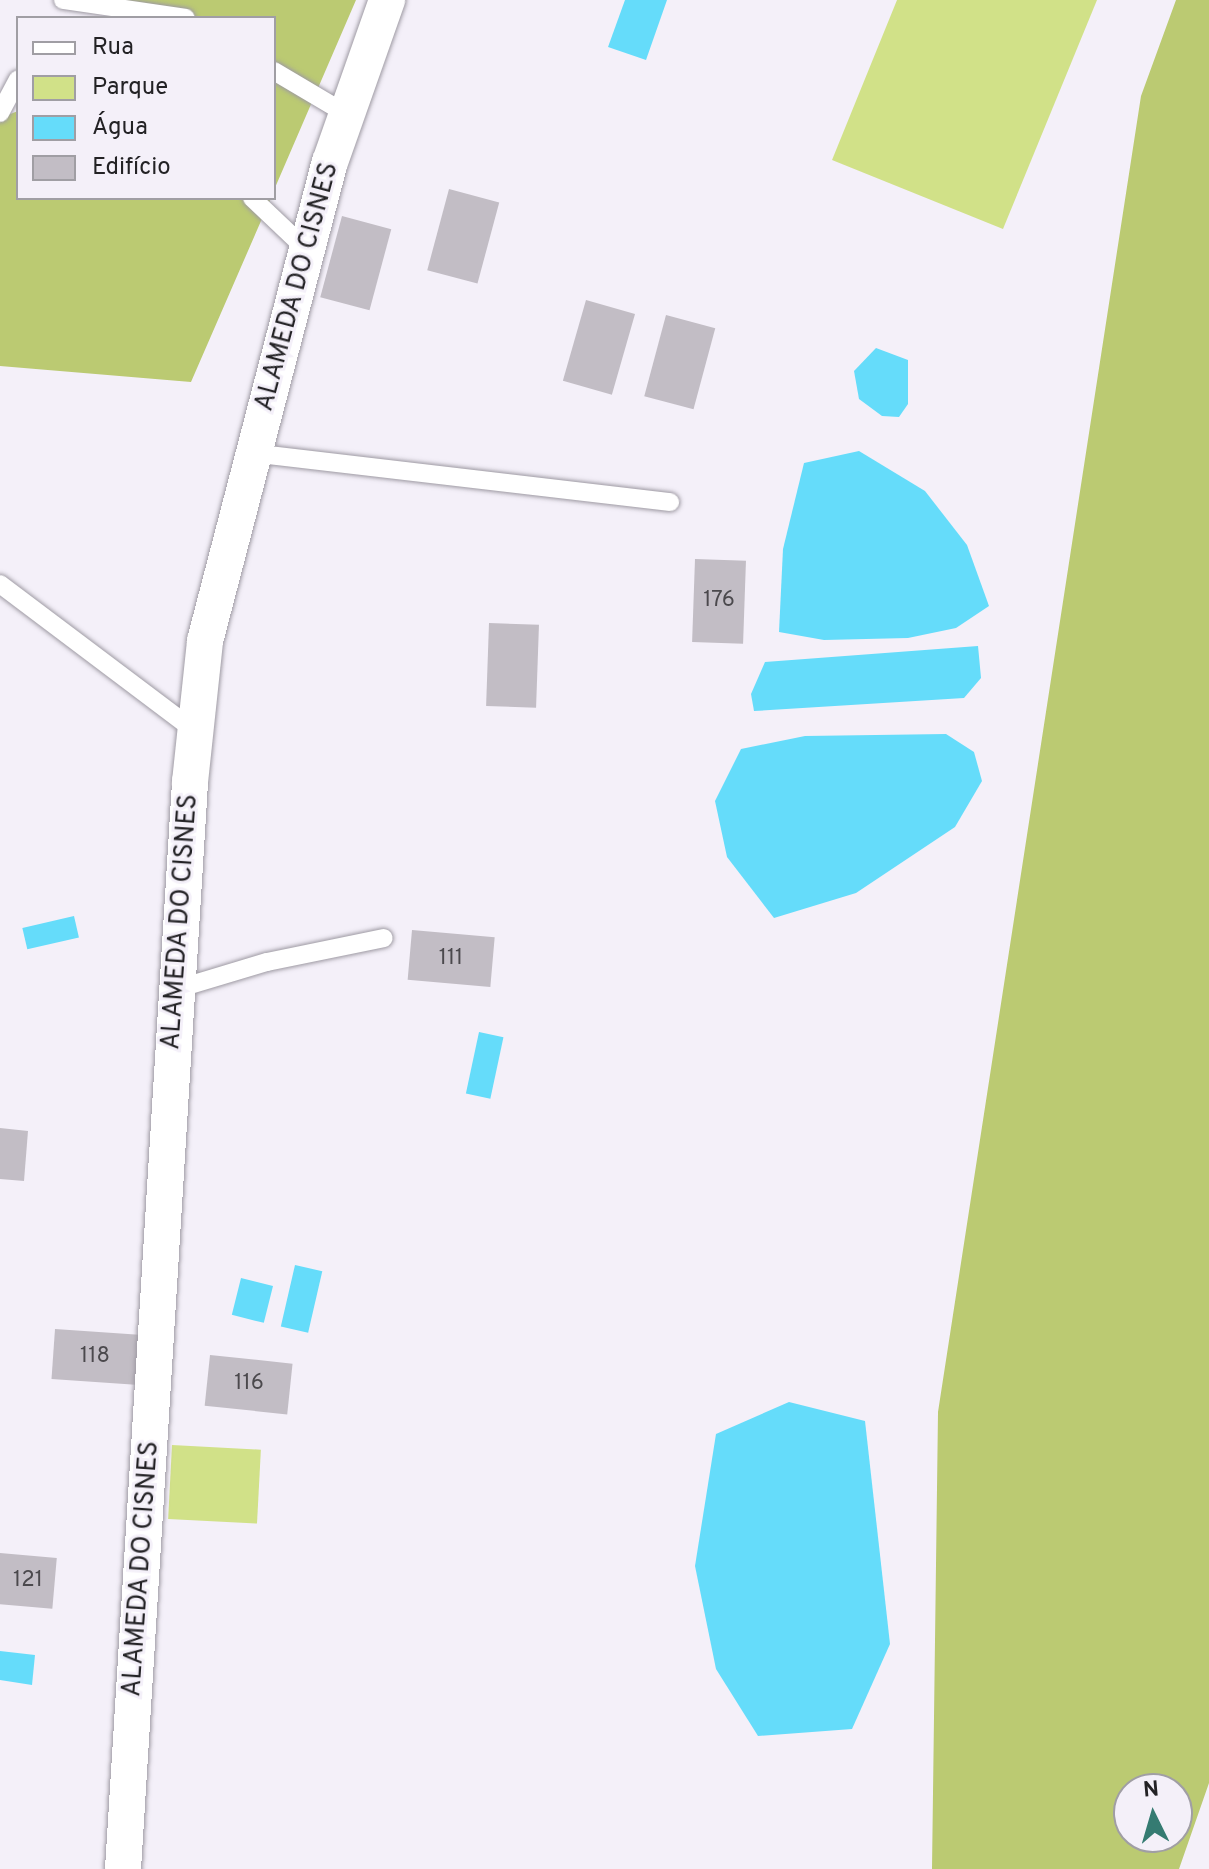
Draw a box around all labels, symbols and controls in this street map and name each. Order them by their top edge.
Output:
legend [16,16,276,200]
text: Rua [92,33,134,63]
text: Parque [92,73,168,103]
text: Água [92,113,148,143]
text: Edifício [92,153,171,183]
street label: ALAMEDA DO CISNES [250,159,346,415]
house number: 176 [703,588,735,614]
street label: ALAMEDA DO CISNES [156,793,206,1051]
house number: 111 [439,946,463,972]
house number: 118 [80,1344,110,1370]
house number: 116 [234,1371,264,1397]
street label: ALAMEDA DO CISNES [117,1440,167,1698]
house number: 121 [13,1568,43,1594]
north arrow [1113,1773,1193,1853]
text: N [1142,1776,1160,1805]

